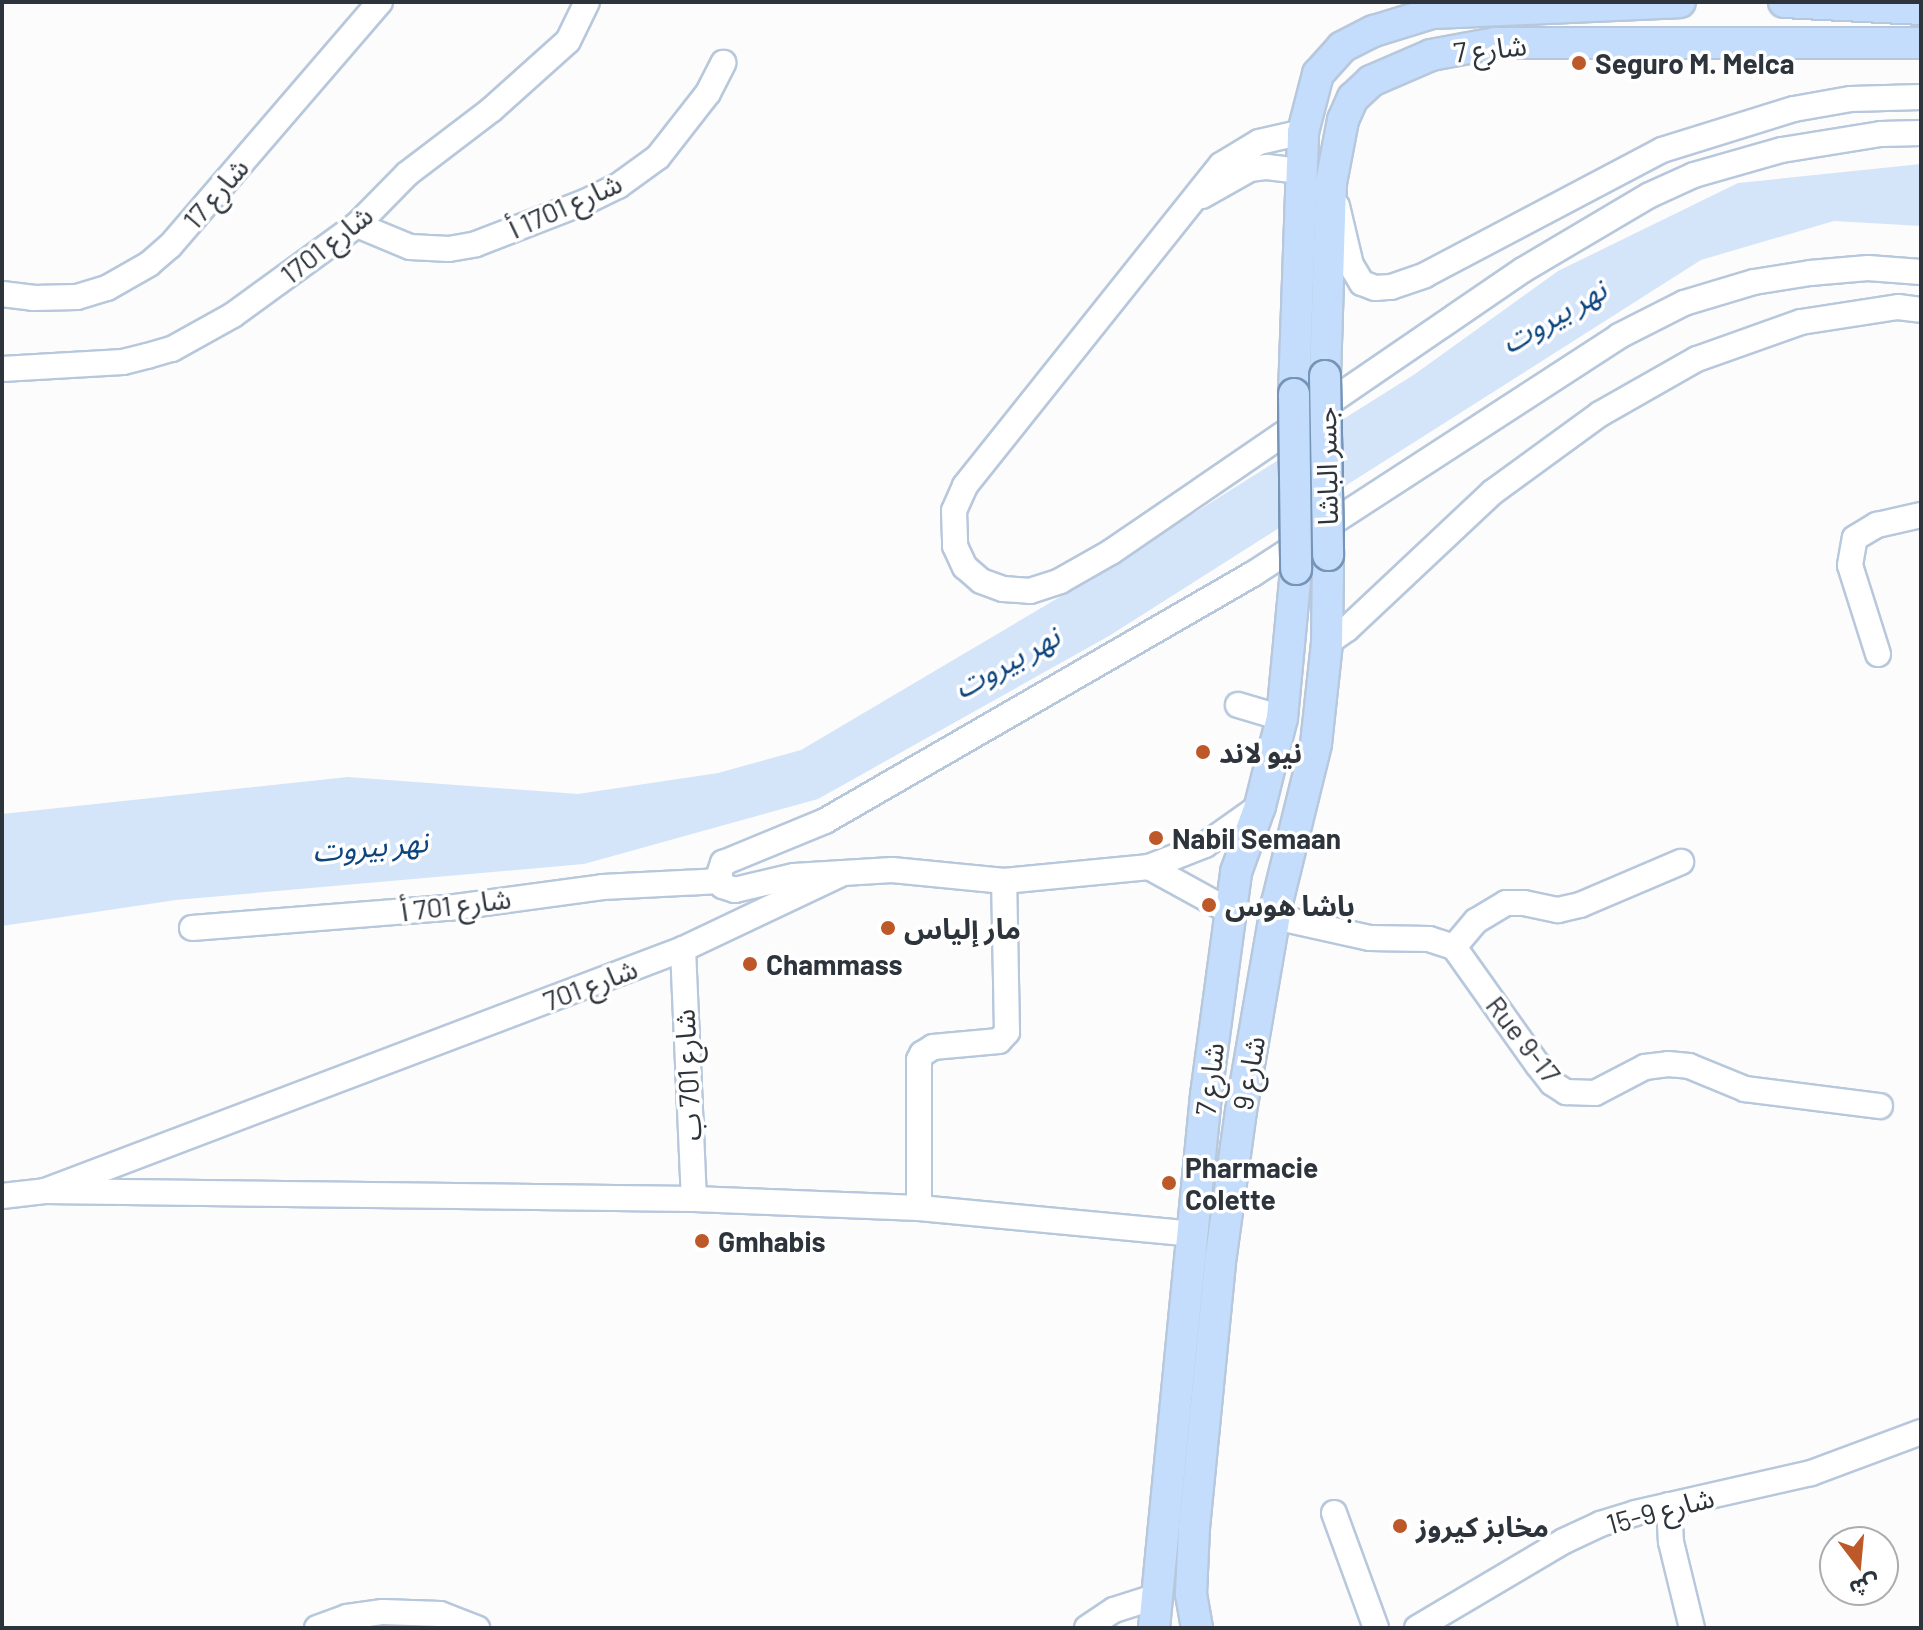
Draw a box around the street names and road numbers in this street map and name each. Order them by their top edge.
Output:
street label: شارع 7 [1452,27,1528,69]
street label: شارع 17 [175,151,255,235]
street label: شارع 1701 أ [503,165,627,245]
street label: شارع 1701 [273,197,379,291]
street label: جسر الباشا [1308,406,1344,526]
street label: شارع 701 أ [399,881,513,927]
street label: شارع 701 [538,951,642,1017]
street label: Rue 9-17 [1480,989,1568,1089]
street label: شارع 701 ب [667,1008,707,1142]
street label: شارع 9 [1225,1033,1271,1113]
street label: شارع 7 [1188,1041,1230,1117]
street label: شارع 9-15 [1603,1480,1717,1540]

